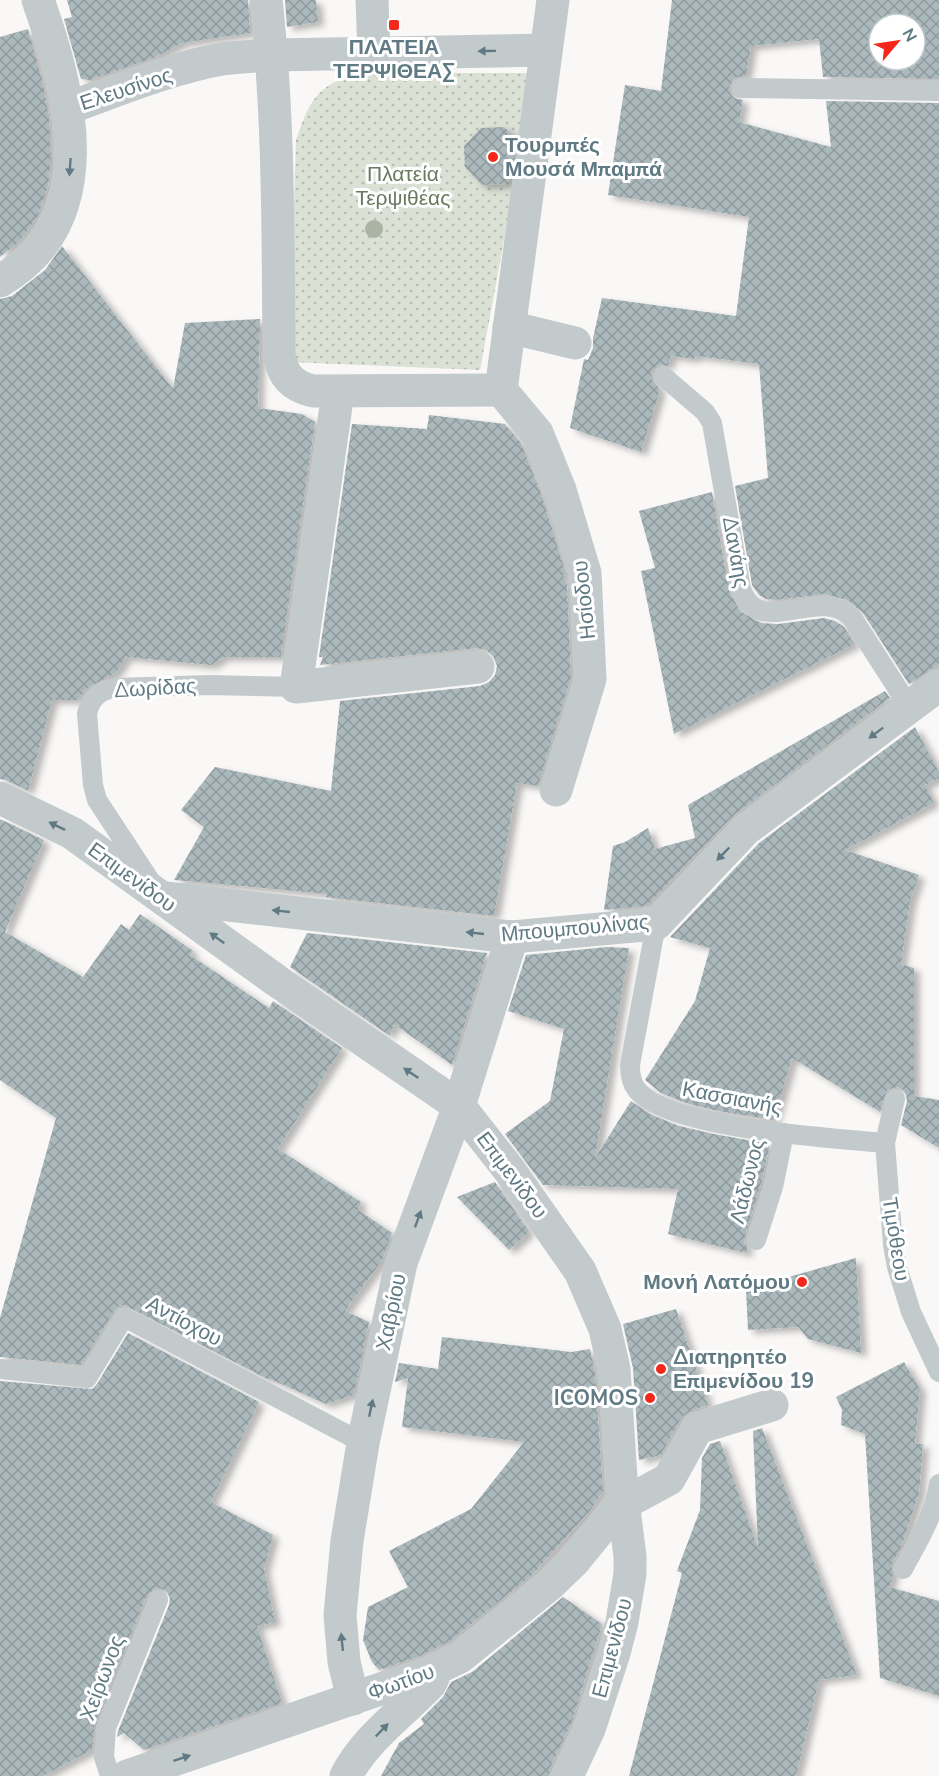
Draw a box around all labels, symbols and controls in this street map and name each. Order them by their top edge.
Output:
north arrow [867,12,927,72]
marker: ΠΛΑΤΕΙΑ ΤΕΡΨΙΘΕΑΣ [387,18,401,32]
text: N [897,25,922,46]
place label: ΠΛΑΤΕΙΑ ΤΕΡΨΙΘΕΑΣ [333,33,455,85]
one-way arrow [478,46,497,56]
street label: Ελευσίνος [76,61,176,117]
place label: Τουρμπές Μουσά Μπαμπά [505,131,662,183]
marker: Τουρμπές Μουσά Μπαμπά [486,150,500,164]
one-way arrow [65,157,75,176]
park label: Πλατεία Τερψιθέας [356,160,450,212]
street label: Δανάης [716,514,756,590]
street label: Ησίοδου [566,559,602,641]
street label: Δωρίδας [113,672,197,704]
one-way arrow [868,727,883,739]
one-way arrow [49,821,66,831]
street label: Επιμενίδου [82,836,182,918]
one-way arrow [716,846,730,861]
one-way arrow [271,906,290,916]
street label: Μπουμπουλίνας [500,908,650,948]
one-way arrow [465,928,484,938]
one-way arrow [209,932,224,944]
one-way arrow [404,1067,420,1079]
street label: Κασσιανής [680,1075,784,1121]
street label: Επιμενίδου [470,1126,554,1224]
street label: Λάδωνος [723,1136,771,1226]
street label: Τιμόθεου [876,1195,916,1283]
one-way arrow [414,1210,423,1228]
place label: Μονή Λατόμου [643,1268,790,1296]
street label: Χαβρίου [369,1271,413,1353]
marker: Μονή Λατόμου [795,1275,809,1289]
street label: Αντίοχου [141,1289,227,1353]
place label: Διατηρητέο Επιμενίδου 19 [673,1343,814,1395]
marker: Διατηρητέο Επιμενίδου 19 [654,1362,668,1376]
place label: ICOMOS [554,1384,638,1412]
marker: ICOMOS [643,1391,657,1405]
one-way arrow [367,1398,376,1417]
street label: Επιμενίδου [585,1595,639,1701]
street label: Χείρωνος [73,1632,131,1724]
one-way arrow [337,1632,347,1651]
street label: Φωτίου [364,1657,438,1707]
one-way arrow [375,1723,388,1738]
one-way arrow [173,1752,191,1762]

